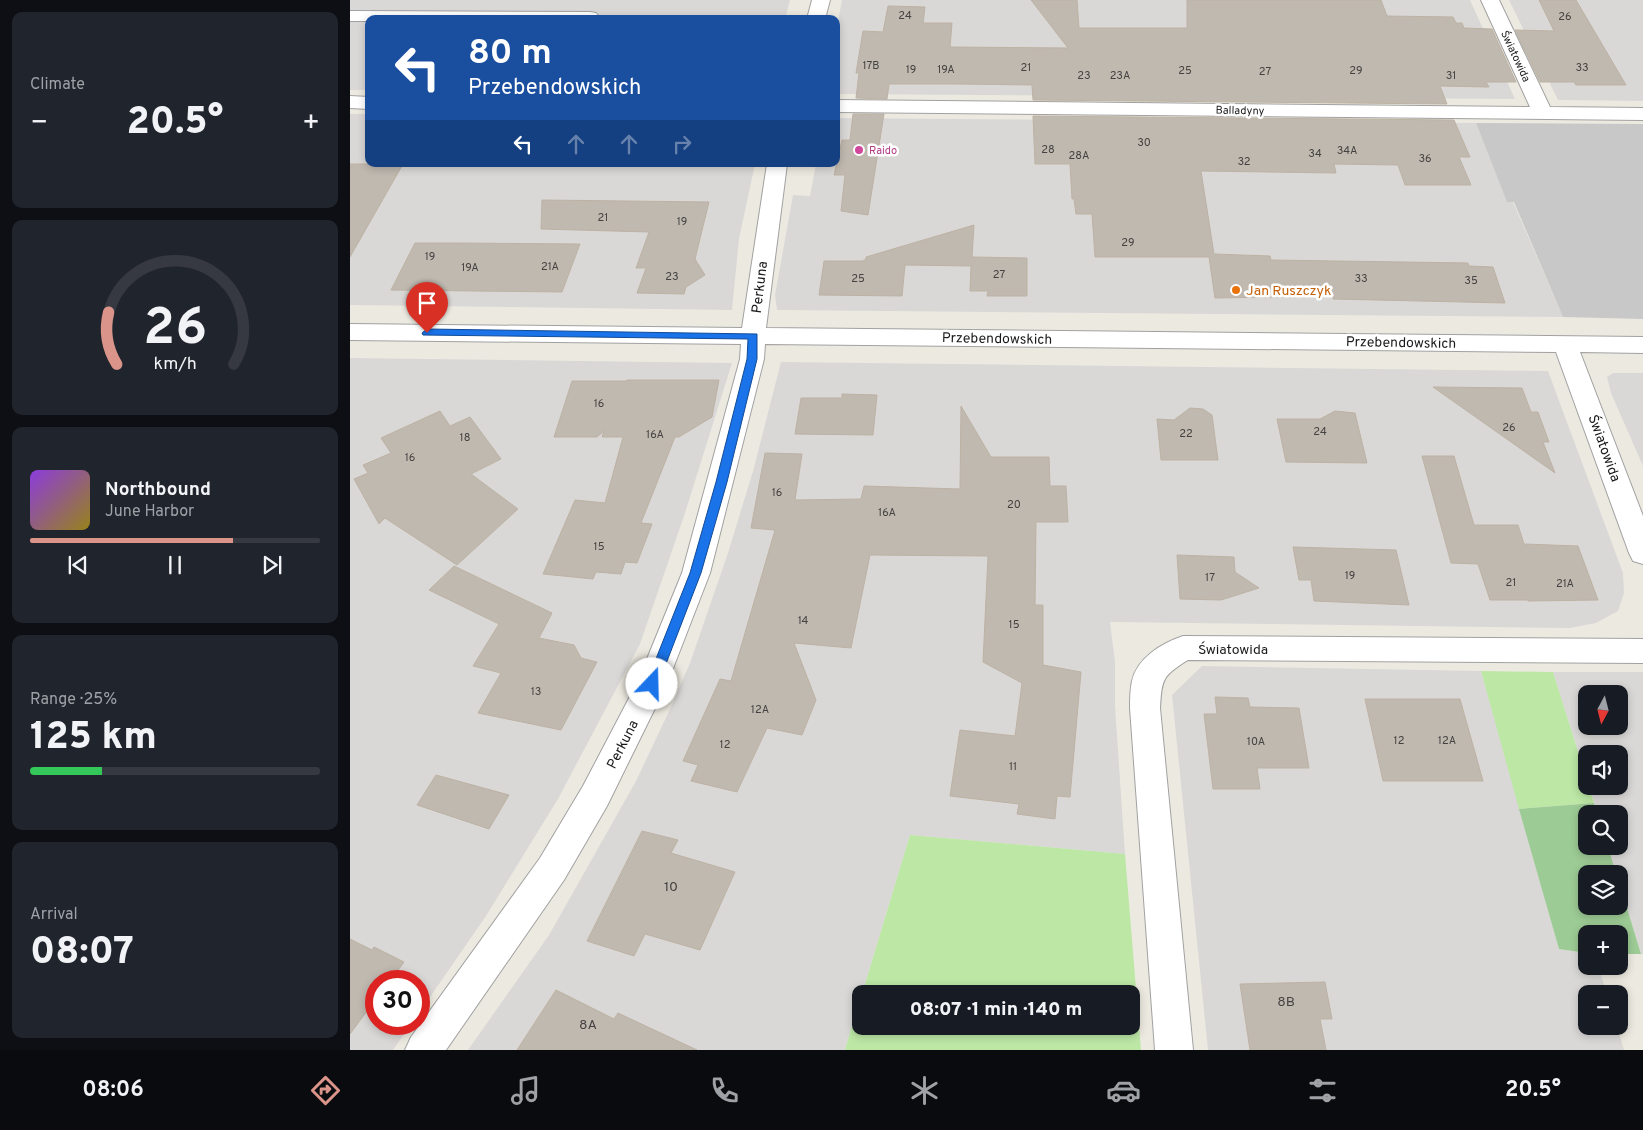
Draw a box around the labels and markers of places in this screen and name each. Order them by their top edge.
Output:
marker: Raido [853,144,865,156]
place label: Raido [869,144,897,158]
pin [406,282,448,333]
place label: Jan Ruszczyk [1246,283,1331,300]
marker: Jan Ruszczyk [1230,284,1242,296]

